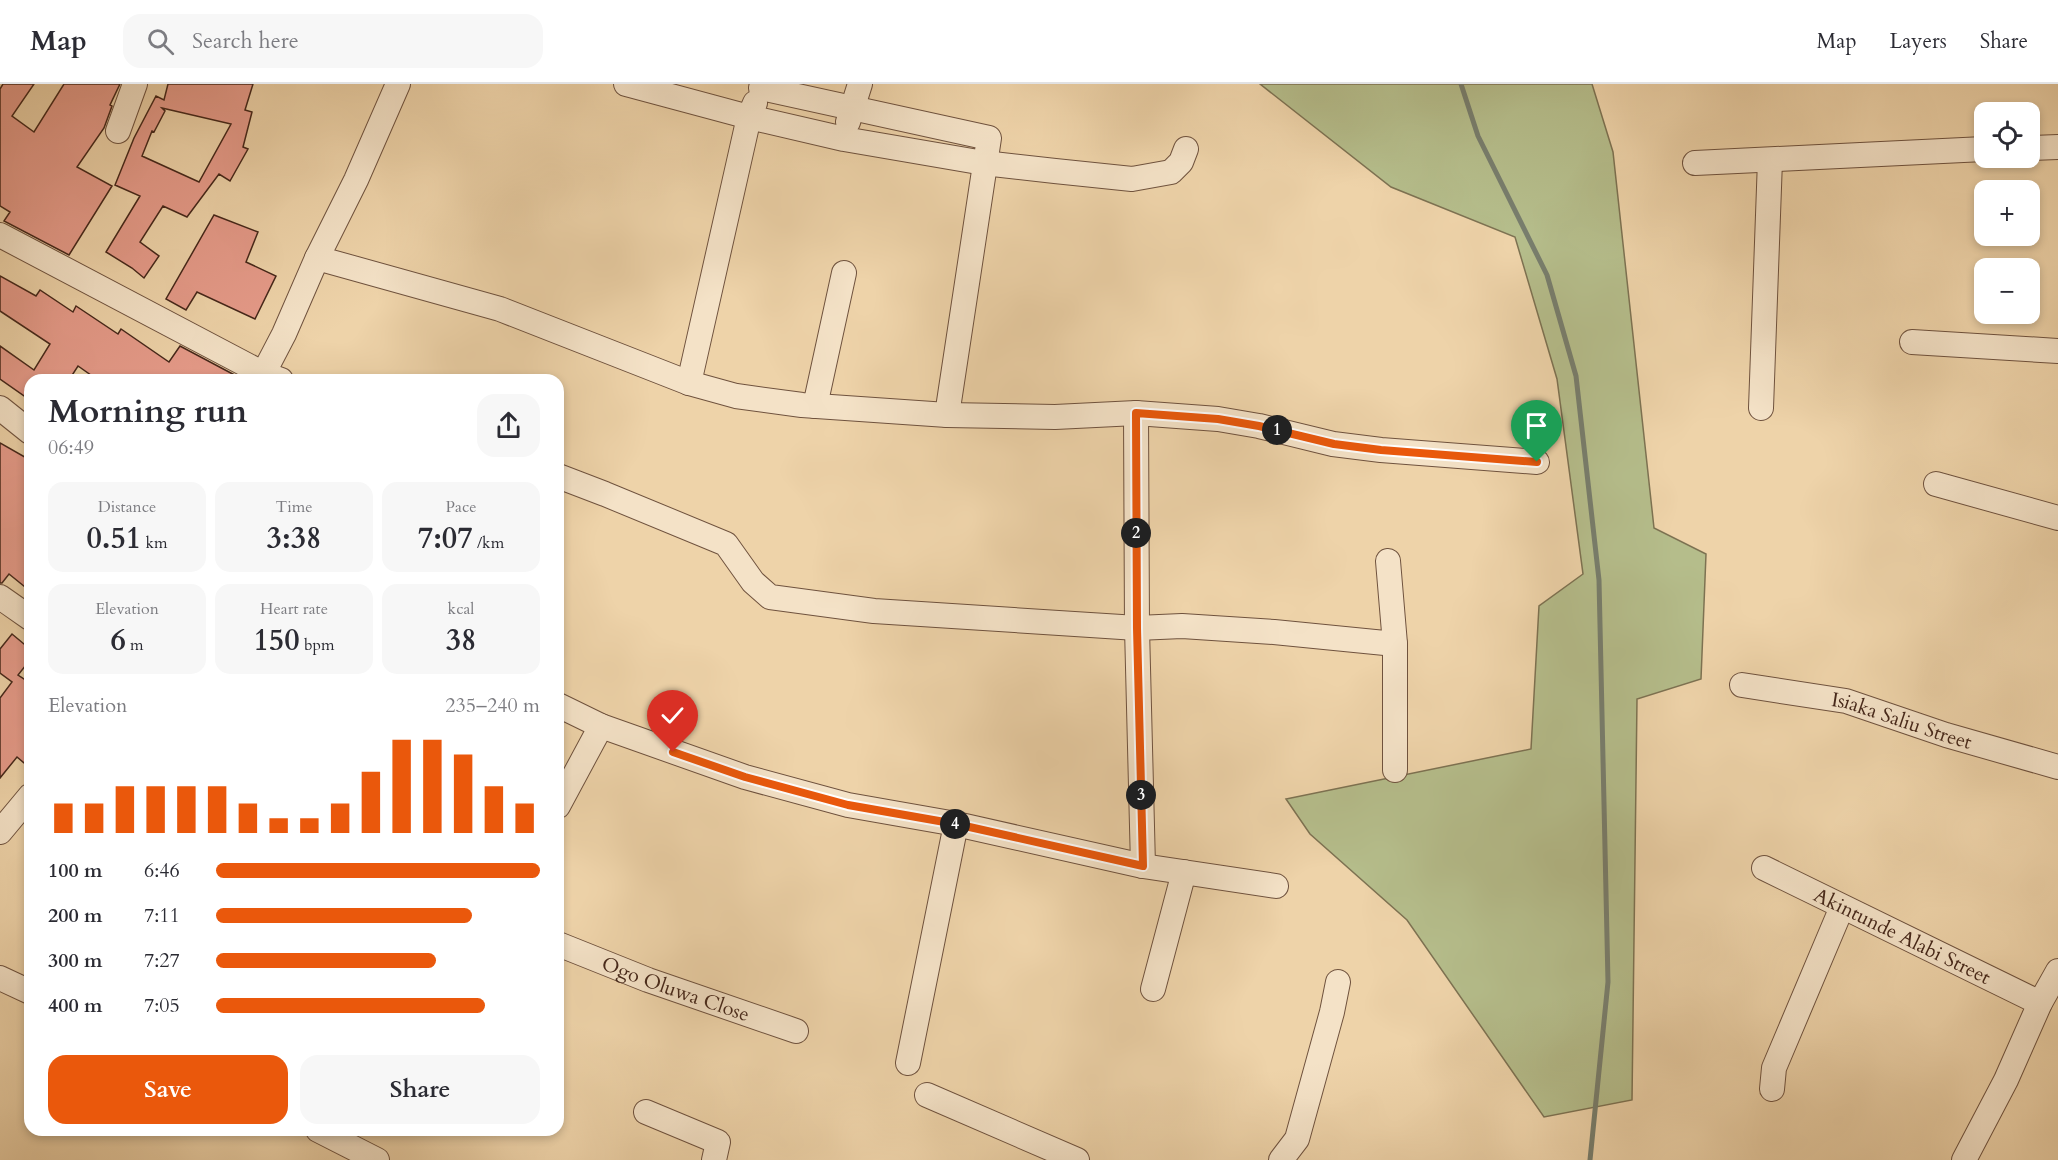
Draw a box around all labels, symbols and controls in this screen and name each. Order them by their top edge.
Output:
search box [123,14,543,68]
text: Map [30,22,87,60]
icon: search [144,25,177,58]
text: Search here [192,26,299,56]
text: Map [1817,27,1857,56]
text: Layers [1890,27,1947,56]
text: Share [1980,27,2028,56]
map controls [1974,102,2040,324]
button: locate [1974,102,2040,168]
button: + [1974,180,2040,246]
button: − [1974,258,2040,324]
text: Morning run [48,389,248,434]
button: share [477,394,540,457]
pin [1511,400,1562,462]
icon: arrive [1520,409,1553,442]
pin: 1 [1262,415,1292,445]
text: 1 [1273,419,1281,441]
text: 06:49 [48,434,94,461]
text: Distance [98,496,156,518]
text: Time [275,496,313,518]
text: Pace [446,496,476,518]
text: 0.51 [86,518,141,559]
text: 3:38 [267,518,321,559]
text: 7:07 [418,518,473,559]
pin: 2 [1121,518,1151,548]
text: 2 [1132,522,1140,544]
text: km [141,532,168,554]
text: /km [473,532,504,554]
text: Elevation [95,598,159,620]
text: Heart rate [260,598,328,620]
text: kcal [448,598,474,620]
text: 6 [110,620,126,661]
text: 150 [253,620,300,661]
text: 38 [446,620,476,661]
text: m [126,634,144,656]
text: bpm [300,634,335,656]
street label: Isiaka Saliu Street [1830,686,1976,756]
pin [647,690,698,752]
text: Elevation [48,692,127,719]
text: 235–240 m [445,692,540,719]
icon: check [656,699,689,732]
pin: 3 [1126,780,1156,810]
text: 3 [1137,784,1145,806]
pin: 4 [940,809,970,839]
text: 4 [951,813,959,835]
text: 100 m [48,857,103,884]
text: 6:46 [144,857,180,884]
street label: Akintunde Alabi Street [1809,881,1996,991]
text: 200 m [48,902,103,929]
text: 7:11 [144,902,180,929]
text: 300 m [48,947,103,974]
text: 7:27 [144,947,180,974]
street label: Ogo Oluwa Close [598,950,753,1028]
text: 400 m [48,992,103,1019]
text: 7:05 [144,992,180,1019]
button: Save [48,1055,288,1124]
button: Share [300,1055,540,1124]

